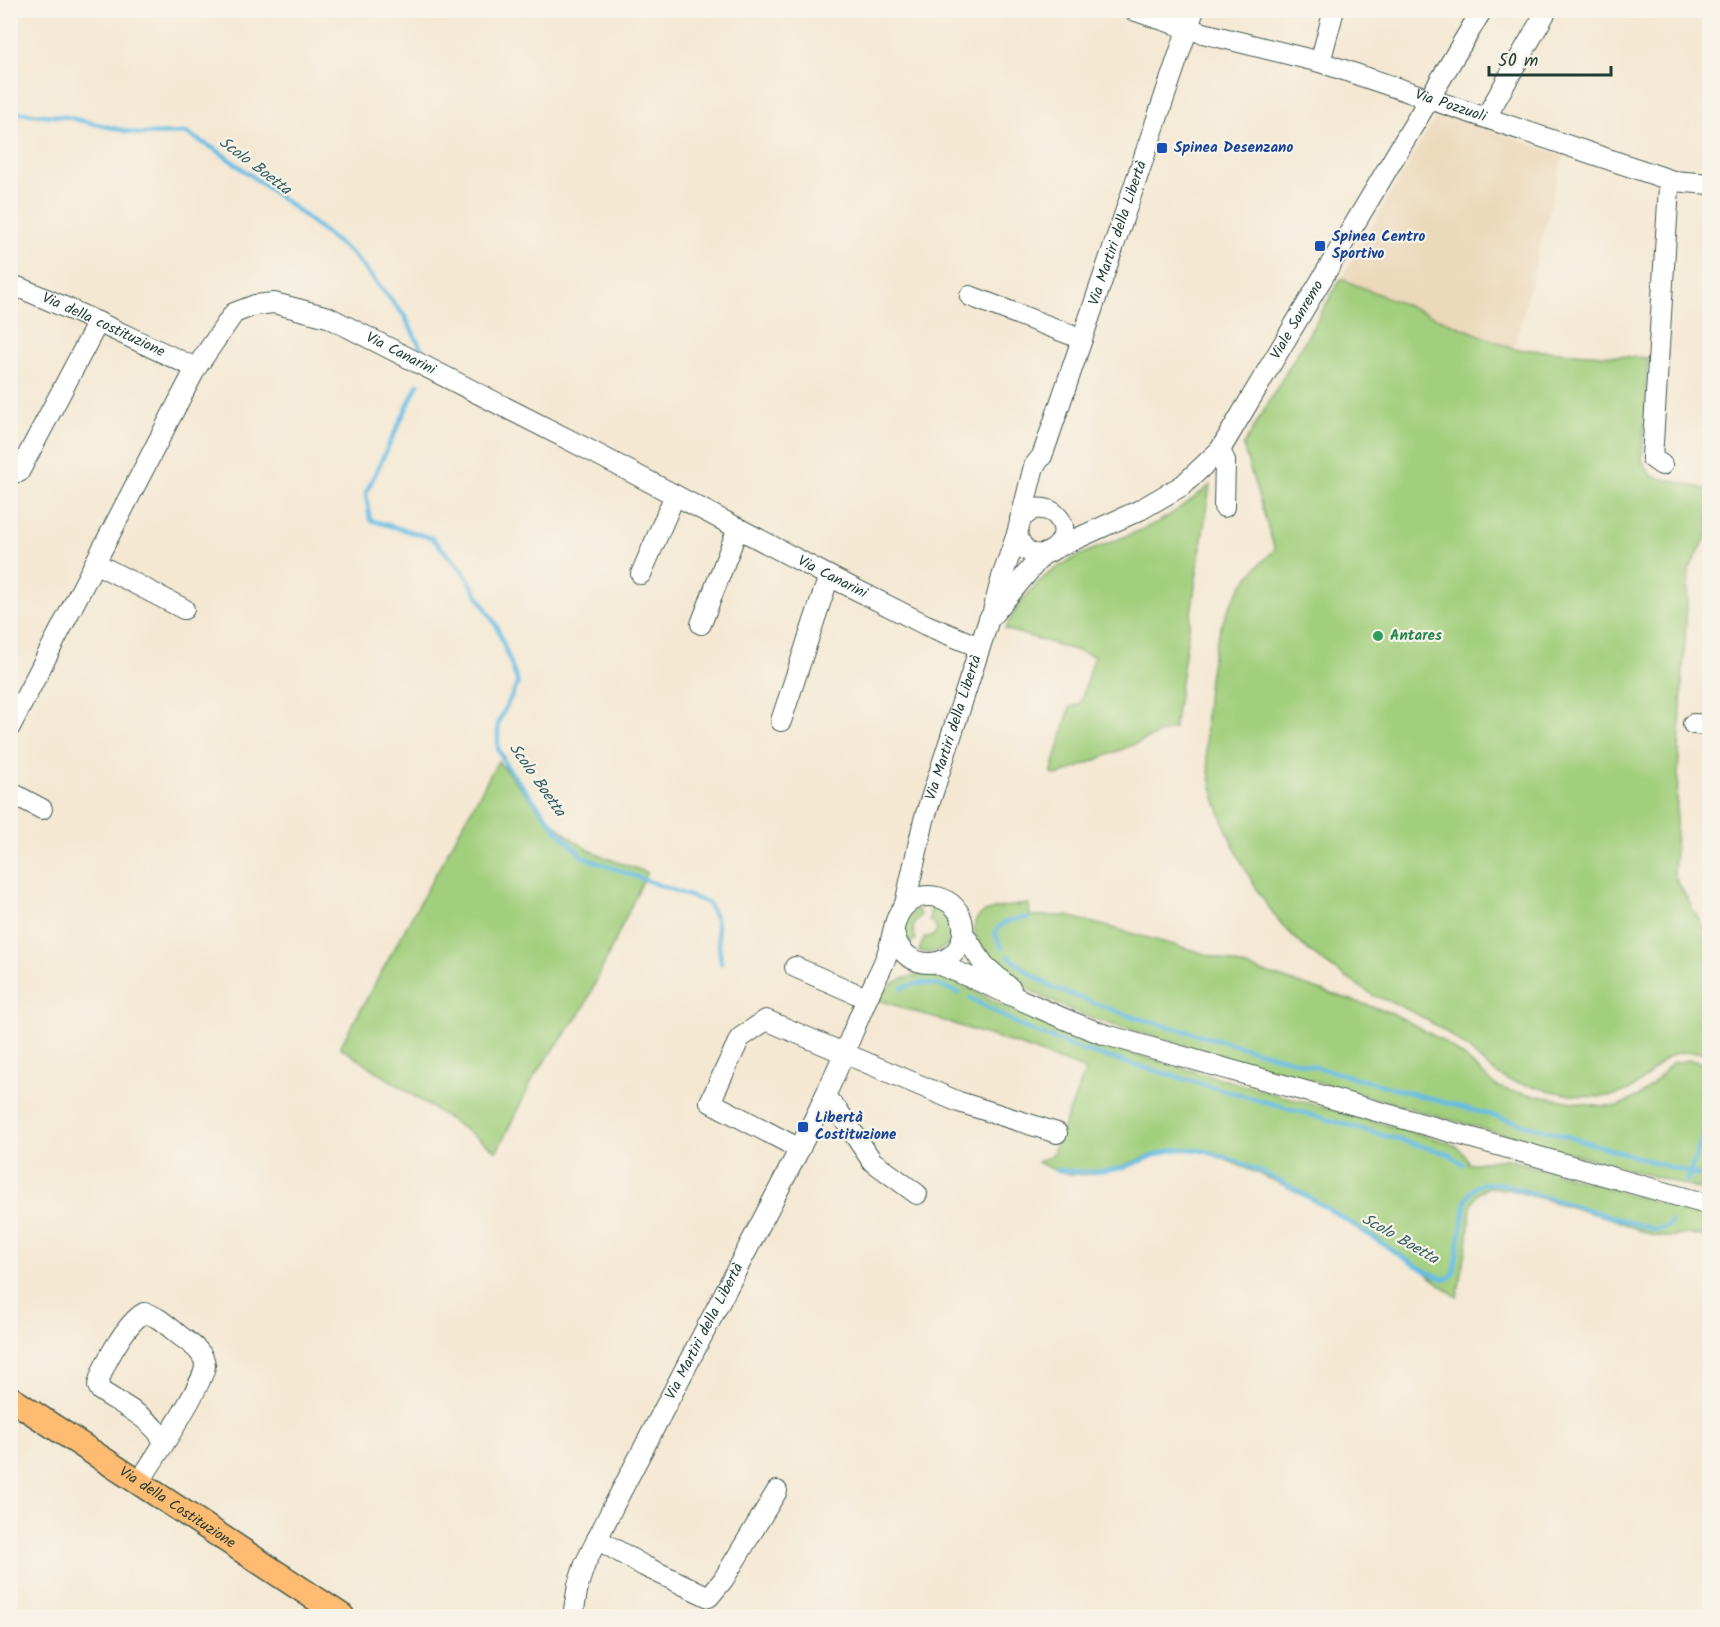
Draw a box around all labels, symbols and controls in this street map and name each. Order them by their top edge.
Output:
scale bar [1489,39,1610,77]
text: 50 m [1498,47,1538,76]
street label: Via Pozzuoli [1412,83,1491,130]
water label: Scolo Boetta [214,130,298,202]
place label: Spinea Desenzano [1174,136,1293,160]
marker: Spinea Desenzano [1155,141,1169,155]
street label: Via Martiri della Libertà [1082,158,1154,309]
place label: Spinea Centro Sportivo [1332,225,1425,266]
marker: Spinea Centro Sportivo [1313,239,1327,253]
street label: Viale Sanremo [1264,276,1330,364]
street label: Via della costituzione [38,286,169,364]
street label: Via Canarini [361,326,441,383]
street label: Via Canarini [793,549,873,606]
place label: Antares [1390,624,1442,648]
marker: Antares [1371,629,1385,643]
street label: Via Martiri della Libertà [919,652,989,804]
water label: Scolo Boetta [502,738,572,823]
place label: Libertà Costituzione [815,1106,897,1147]
marker: Libertà Costituzione [796,1120,810,1134]
water label: Scolo Boetta [1357,1207,1444,1272]
street label: Via Martiri della Libertà [659,1259,750,1404]
street label: Via della Costituzione [114,1461,241,1555]

